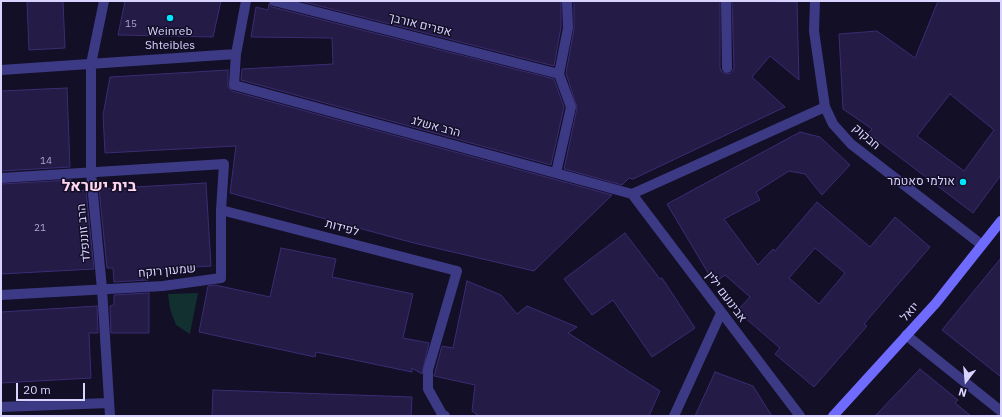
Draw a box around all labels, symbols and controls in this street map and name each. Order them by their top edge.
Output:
street label: אפרים אורבך [387,10,453,40]
marker: Weinreb Shteibles [165,13,175,23]
house number: 15 [125,18,137,30]
place label: Weinreb Shteibles [145,25,195,53]
street label: הרב אשלג [410,114,462,140]
street label: חבקוק [849,121,883,153]
house number: 14 [40,155,52,167]
place label: אולמי סאטמר [887,175,955,189]
district label: בית ישראל [62,176,136,196]
marker: אולמי סאטמר [958,177,968,187]
street label: הרב זוננפלד [74,203,94,263]
street label: לפידות [323,217,361,239]
house number: 21 [34,222,46,234]
street label: שמעון רוקח [137,261,197,281]
street label: אבינועם ילין [702,269,750,325]
street label: יואל [898,299,922,325]
north arrow [946,361,986,401]
scale bar [18,375,87,401]
text: 20 m [23,382,51,397]
text: N [957,385,968,400]

